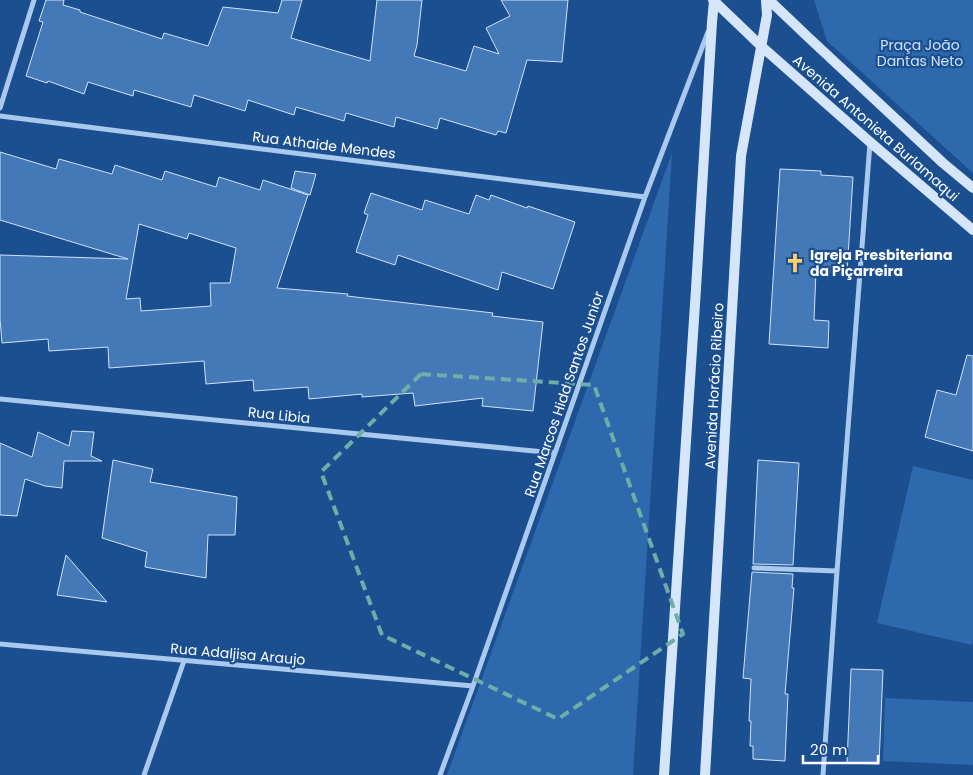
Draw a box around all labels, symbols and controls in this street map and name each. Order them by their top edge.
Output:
park label: Praça João Dantas Neto [877,35,963,71]
street label: Avenida Antonieta Burlamaqui [789,50,963,206]
street label: Rua Athaide Mendes [251,126,397,164]
place label: Igreja Presbiteriana da Piçarreira [810,245,953,281]
church icon: Igreja Presbiteriana da Piçarreira [784,252,806,274]
street label: Rua Marcos Hidd Santos Junior [519,288,609,500]
street label: Avenida Horácio Ribeiro [700,302,728,470]
street label: Rua Libia [247,402,311,428]
street label: Rua Adaljisa Araujo [170,638,306,670]
scale bar [803,732,878,764]
text: 20 m [810,739,848,760]

